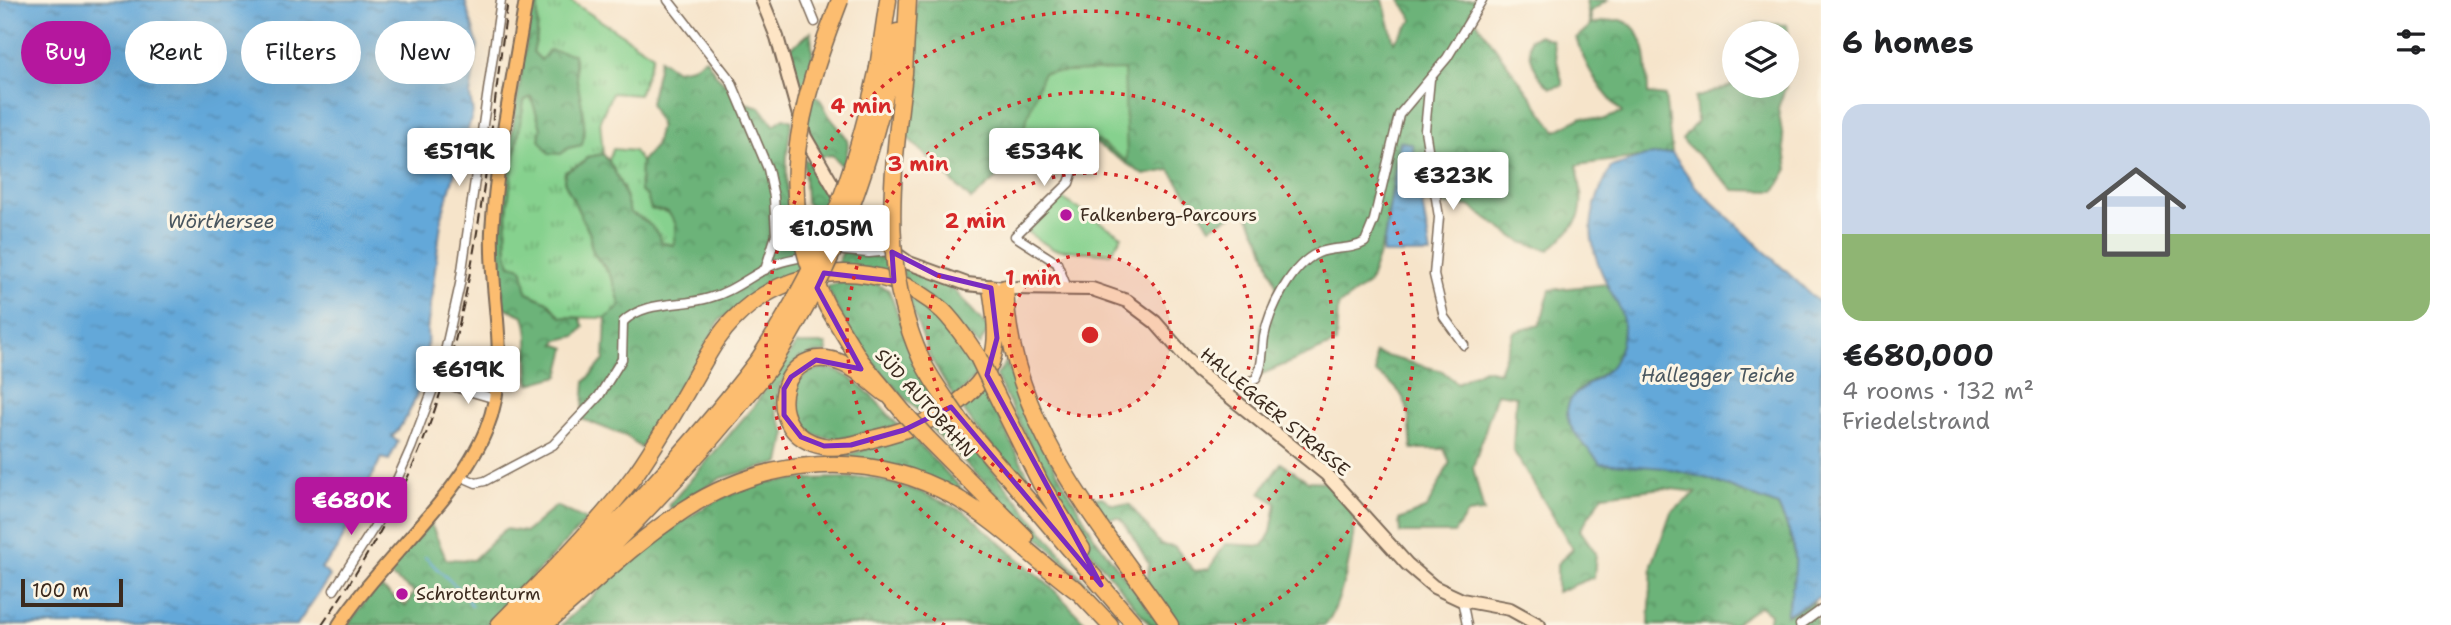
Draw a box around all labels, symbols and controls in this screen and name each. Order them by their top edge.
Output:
chip: Buy [21,21,111,84]
chip: Rent [125,21,227,84]
chip: Filters [241,21,361,84]
chip: New [375,21,475,84]
map controls [1722,21,1799,98]
button: layers [1722,21,1799,98]
text: 6 homes [1842,22,1974,63]
icon: filters [2392,23,2430,61]
text: 4 min [830,92,892,120]
pin: €519K [410,128,508,188]
pin: €534K [995,128,1093,188]
text: €519K [423,136,495,166]
text: €534K [1005,136,1083,166]
icon: home [2073,149,2199,275]
text: 3 min [887,150,949,178]
pin: €323K [1404,152,1502,212]
text: €323K [1414,160,1492,190]
place label: Falkenberg-Parcours [1080,203,1257,227]
pin: €1.05M [774,205,888,265]
text: 2 min [944,207,1006,235]
marker: Falkenberg-Parcours [1058,207,1074,223]
water label: Wörthersee [167,209,275,234]
text: €1.05M [789,213,873,243]
text: 1 min [1005,264,1061,292]
centre of rings [1078,323,1102,347]
text: €680,000 [1842,335,1994,376]
street label: HALLEGGER STRASSE [1195,342,1355,482]
street label: SÜD AUTOBAHN [870,344,980,462]
pin: €619K [419,346,517,406]
text: €619K [432,354,504,384]
water label: Hallegger Teiche [1641,363,1795,388]
text: 4 rooms · 132 m² [1842,376,2034,406]
text: Friedelstrand [1842,406,1990,436]
pin: €680K [302,477,400,537]
text: €680K [311,485,391,515]
scale bar [21,576,122,608]
text: 100 m [32,578,89,603]
place label: Schrottenturm [416,582,541,606]
marker: Schrottenturm [394,586,410,602]

